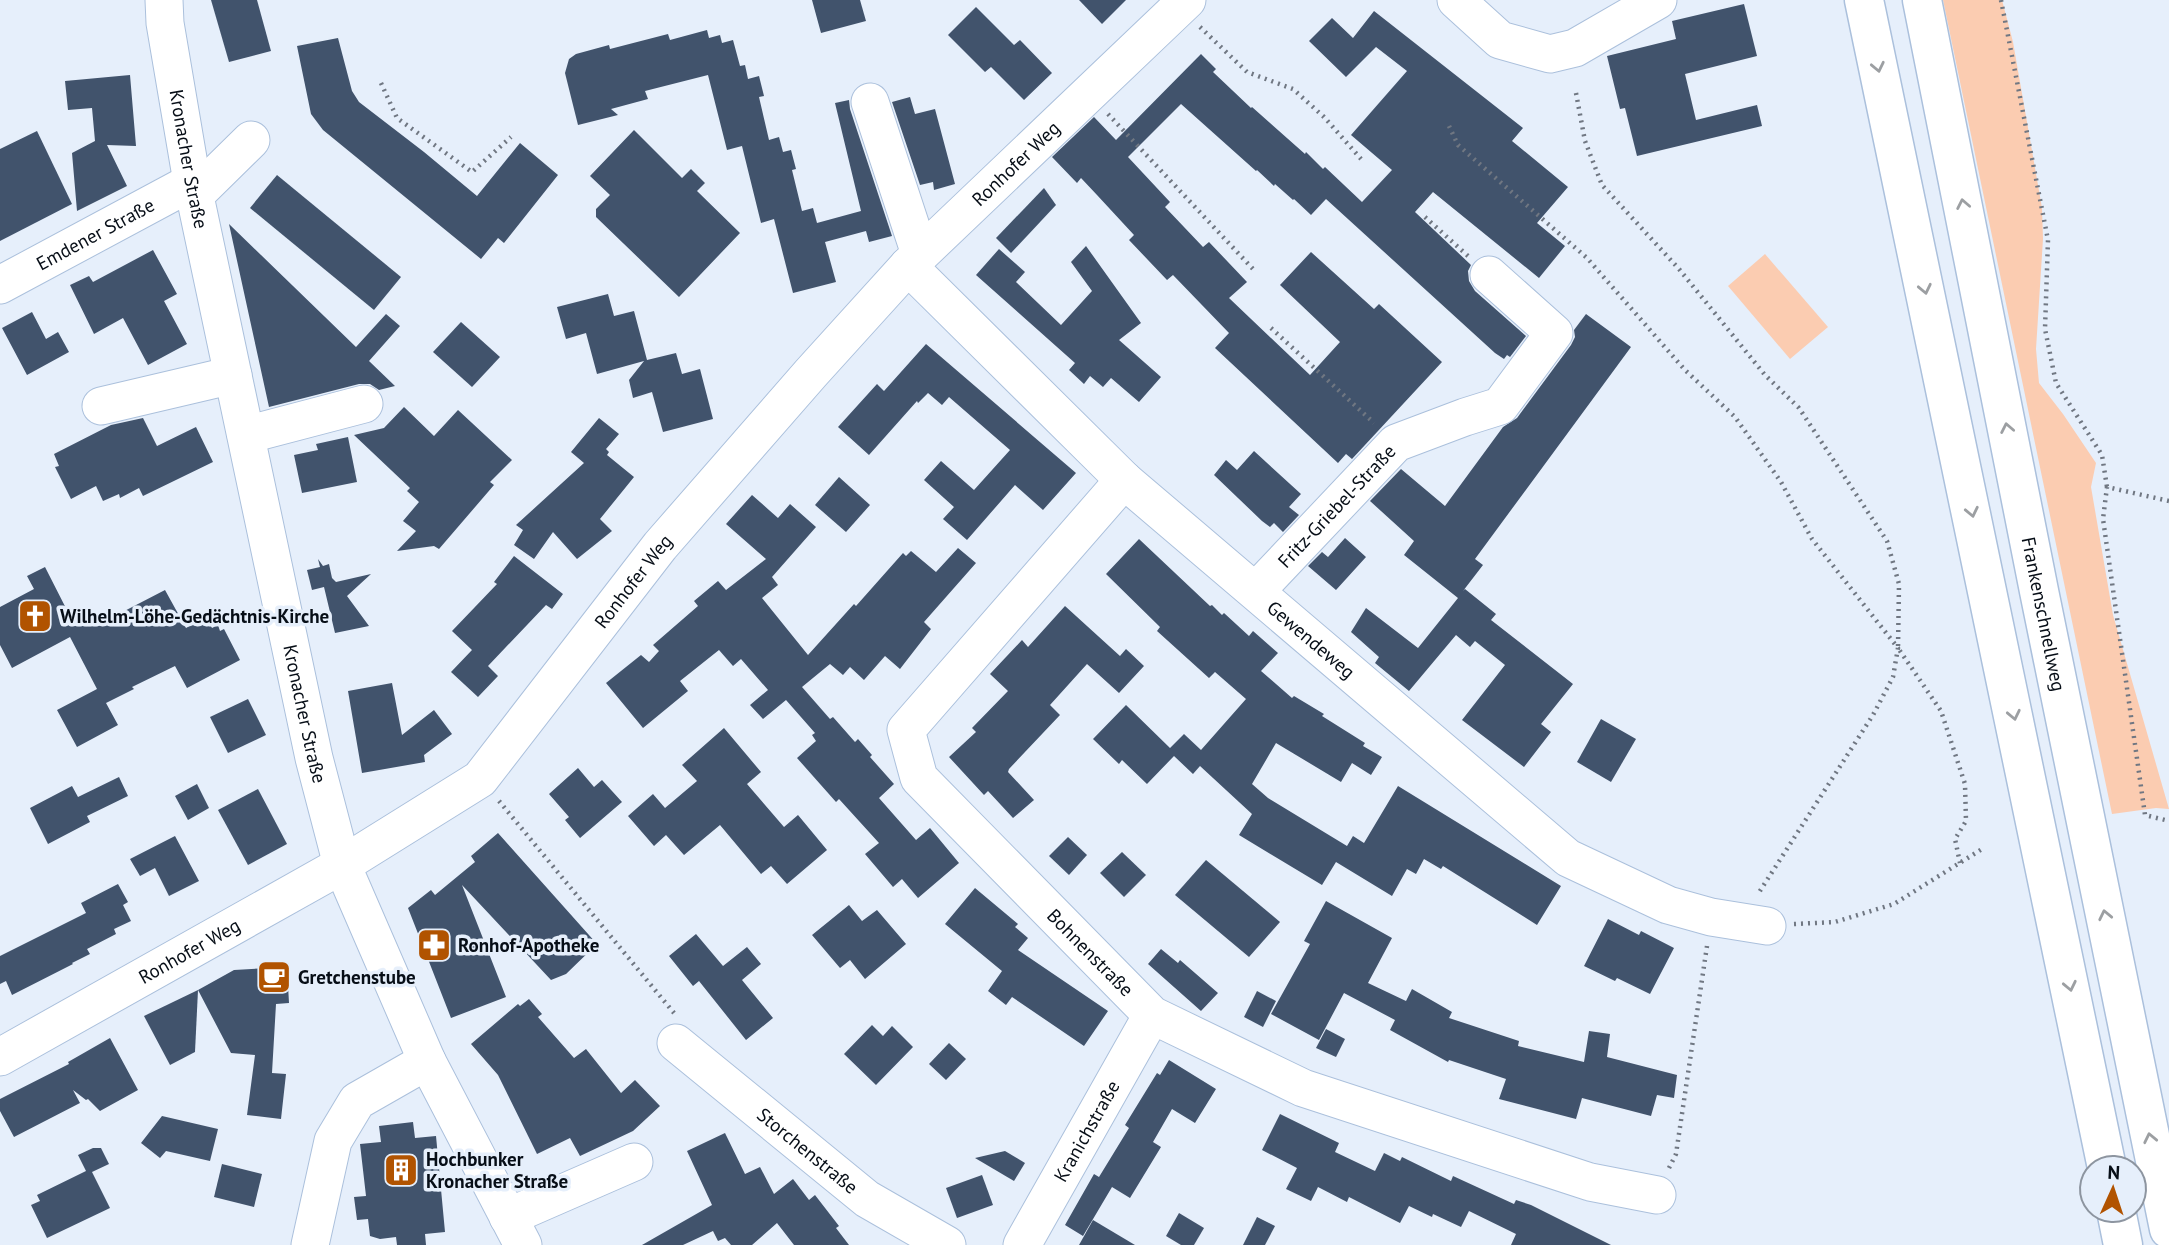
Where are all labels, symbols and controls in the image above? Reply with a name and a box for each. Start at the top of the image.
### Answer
one-way arrow [1869,61,1884,73]
street label: Kronacher Straße [164,87,214,231]
street label: Ronhofer Weg [967,116,1065,211]
street label: Emdener Straße [32,193,158,275]
one-way arrow [1956,198,1971,210]
one-way arrow [1916,283,1931,295]
one-way arrow [2000,422,2015,434]
street label: Fritz-Griebel-Straße [1272,439,1400,573]
one-way arrow [1963,506,1978,518]
street label: Ronhofer Weg [589,529,677,633]
street label: Frankenschnellweg [2017,535,2071,693]
street label: Gewendeweg [1262,595,1360,684]
church icon: Wilhelm-Löhe-Gedächtnis-Kirche [16,597,54,635]
place label: Wilhelm-Löhe-Gedächtnis-Kirche [60,604,329,628]
street label: Kronacher Straße [278,642,332,786]
one-way arrow [2006,709,2021,721]
street label: Bohnenstraße [1042,904,1139,1001]
one-way arrow [2098,909,2113,921]
street label: Ronhofer Weg [134,913,244,989]
pharmacy icon: Ronhof-Apotheke [415,926,453,964]
place label: Ronhof-Apotheke [458,933,599,957]
cafe icon: Gretchenstube [255,958,293,996]
place label: Gretchenstube [298,965,416,989]
one-way arrow [2061,980,2076,992]
street label: Kranichstraße [1048,1076,1125,1186]
street label: Storchenstraße [752,1102,863,1199]
one-way arrow [2144,1132,2159,1144]
place label: Hochbunker Kronacher Straße [426,1147,568,1193]
building icon: Hochbunker Kronacher Straße [382,1151,420,1189]
north arrow [2078,1154,2148,1224]
text: N [2107,1160,2121,1184]

